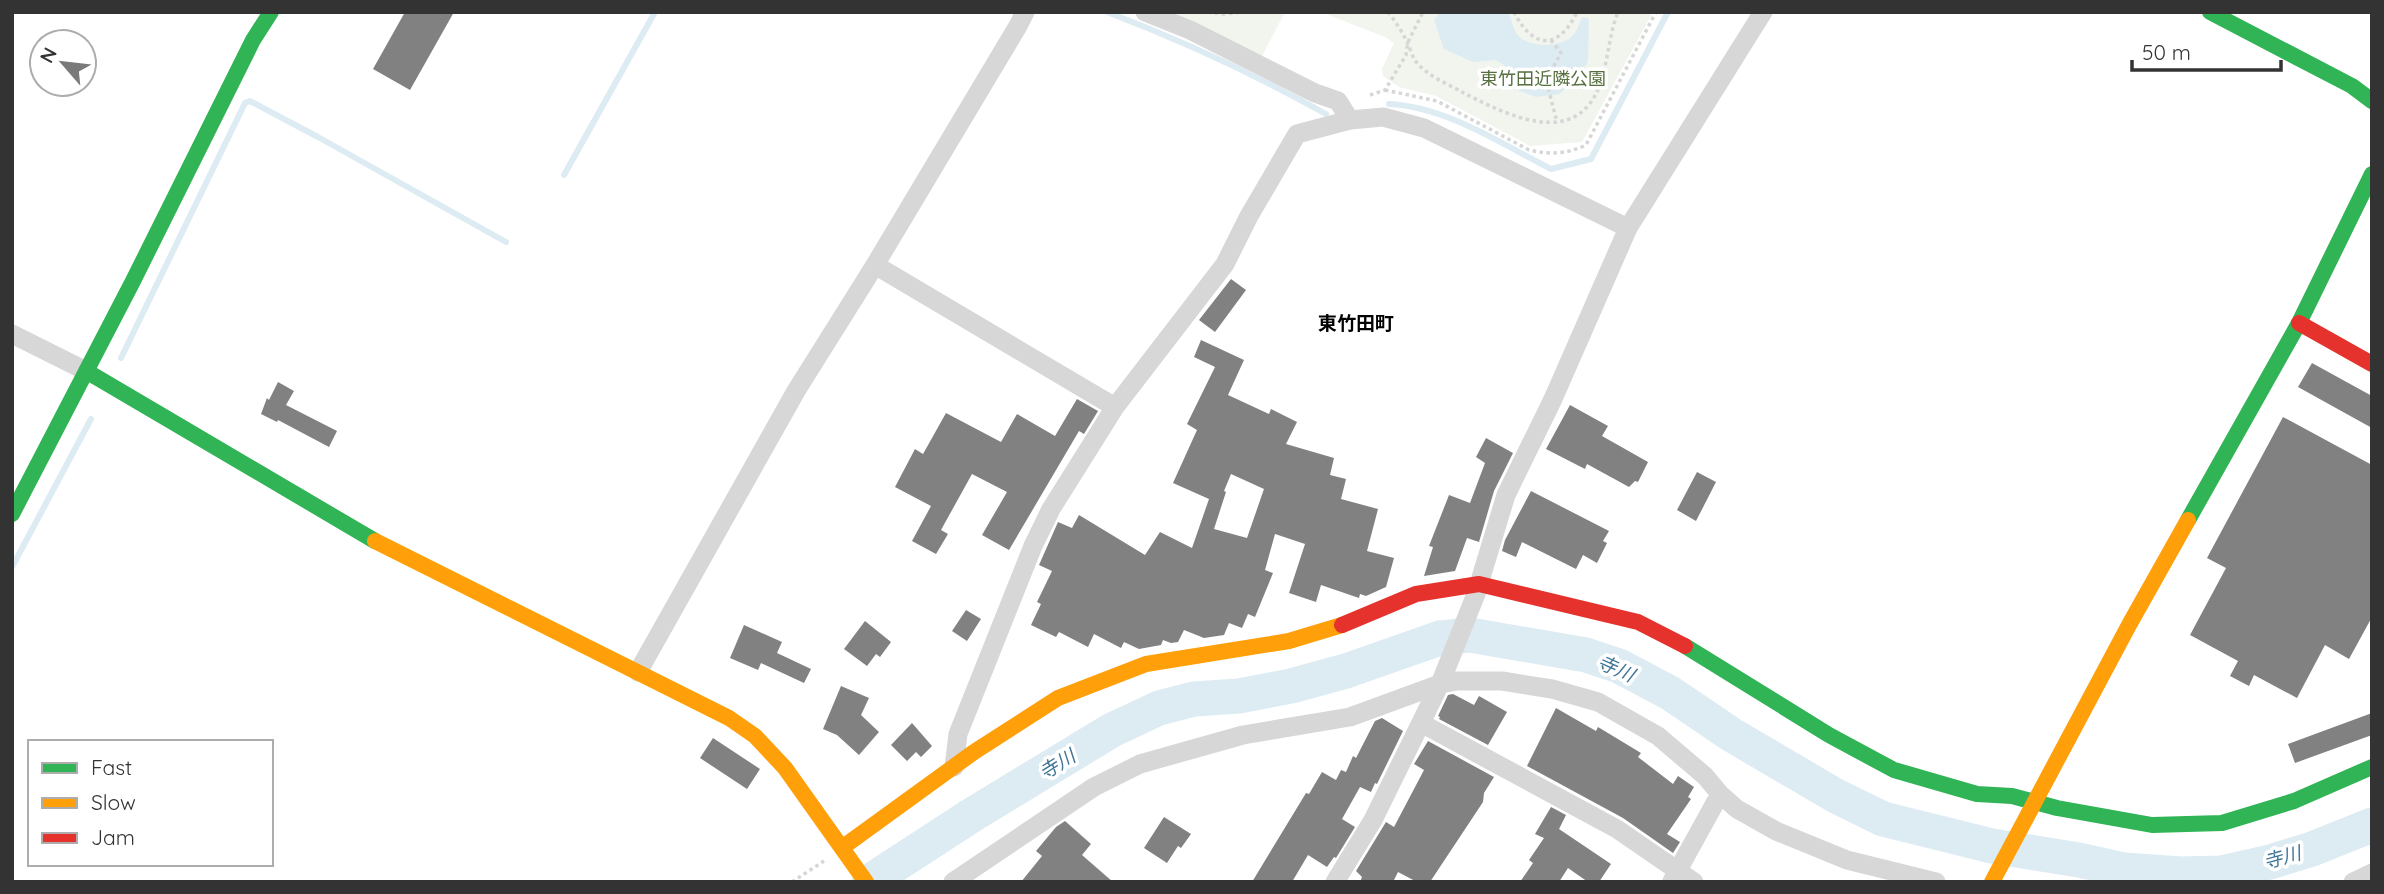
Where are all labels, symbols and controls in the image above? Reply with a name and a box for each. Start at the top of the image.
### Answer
north arrow [28,28,98,98]
scale bar [2132,28,2281,72]
text: 50 m [2142,39,2191,65]
text: N [34,43,62,67]
park label: 東竹田近隣公園 [1480,67,1606,90]
district label: 東竹田町 [1318,311,1394,335]
water label: 寺川 [1594,649,1640,688]
legend [28,740,273,866]
water label: 寺川 [1035,743,1081,784]
text: Fast [91,754,132,780]
text: Slow [91,789,136,815]
text: Jam [91,824,135,850]
water label: 寺川 [2261,840,2305,874]

